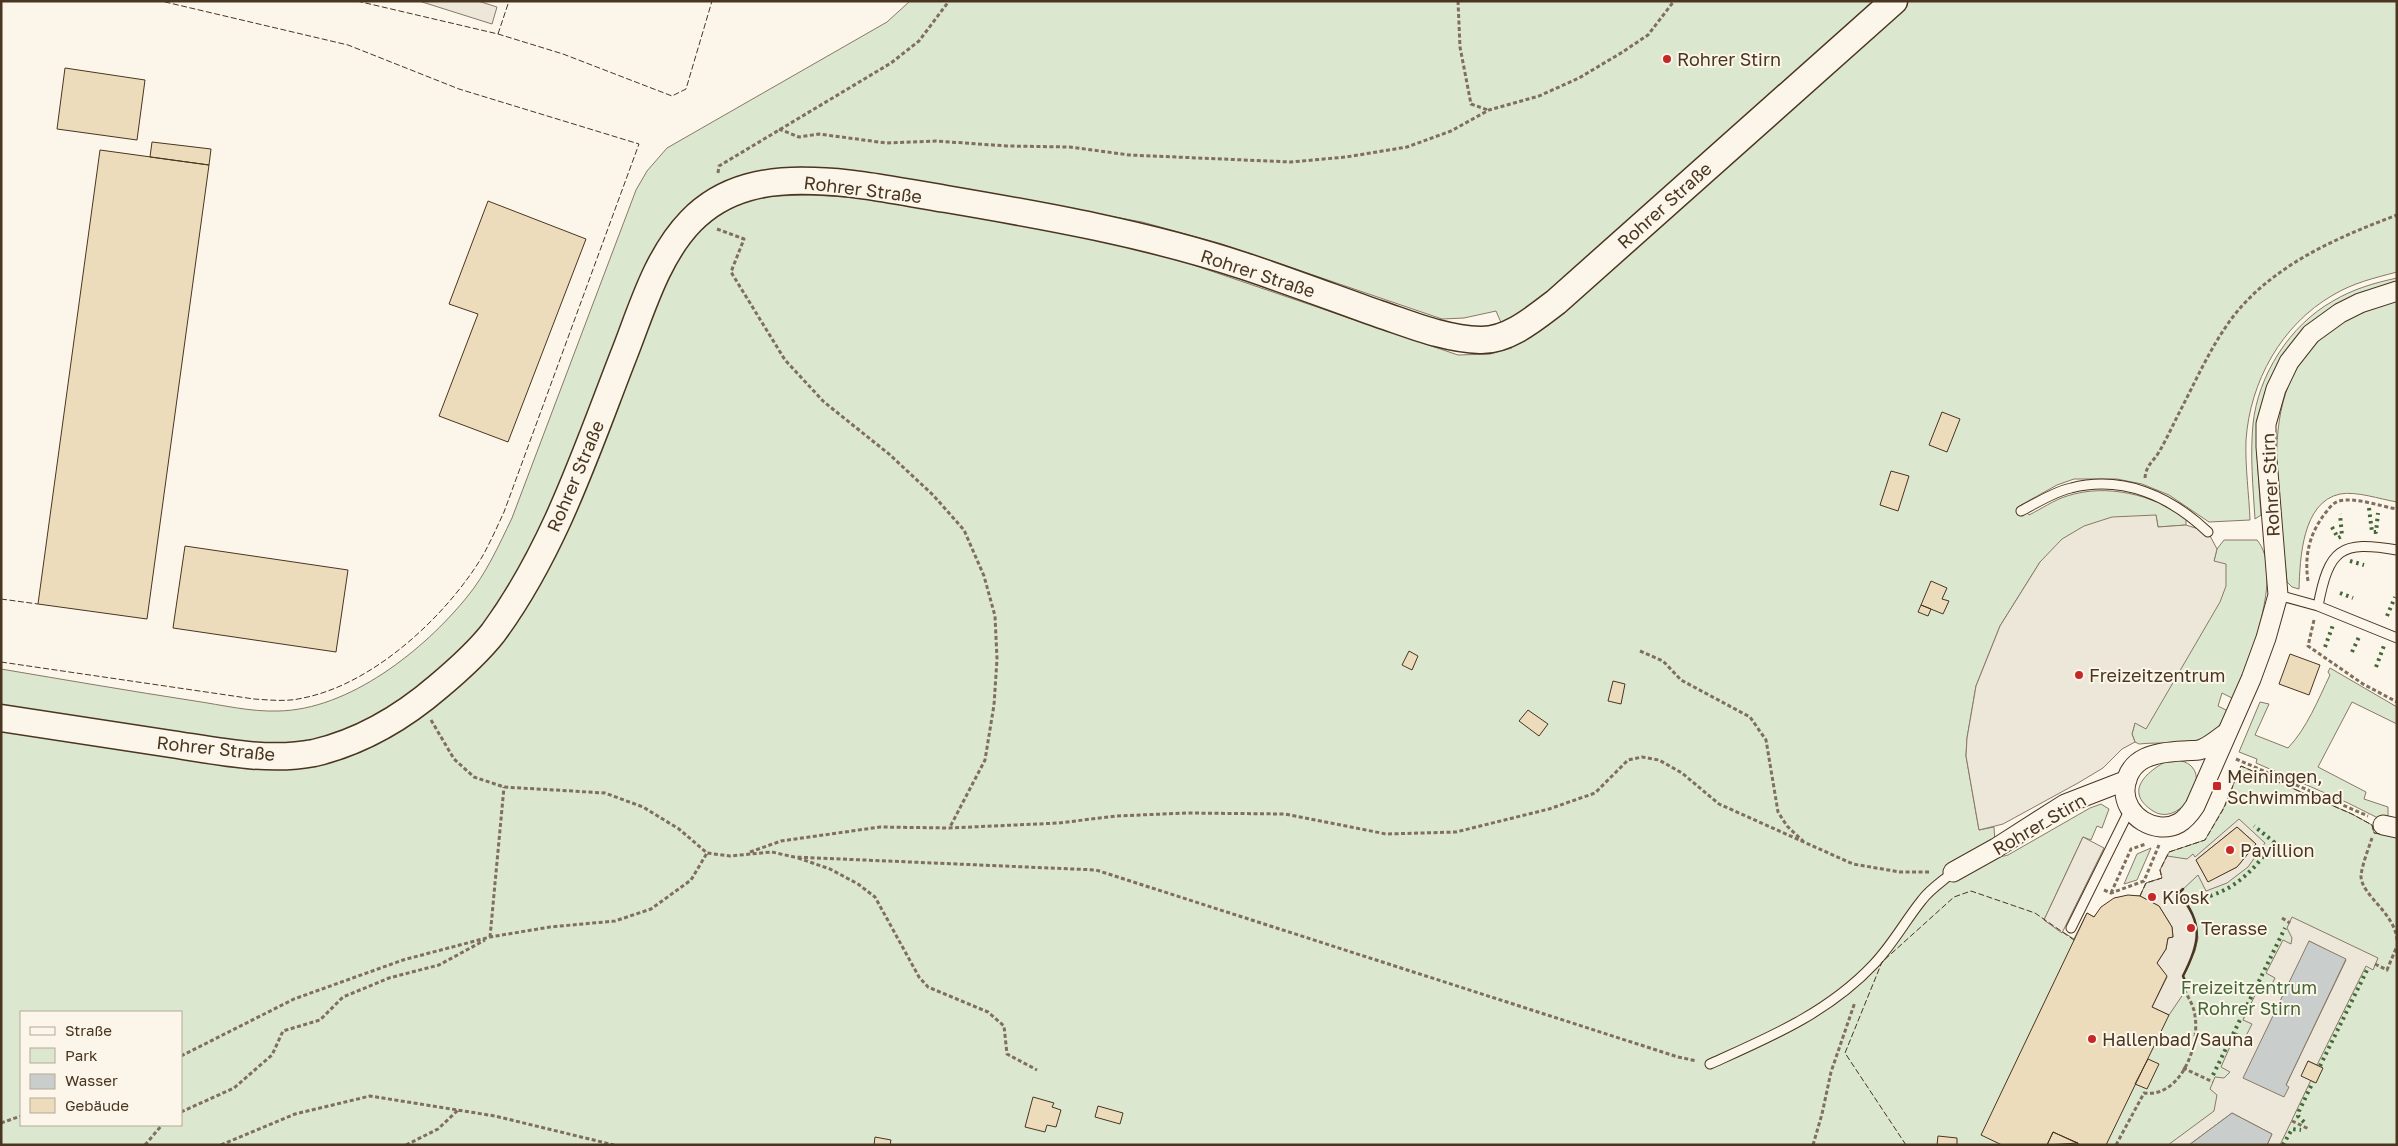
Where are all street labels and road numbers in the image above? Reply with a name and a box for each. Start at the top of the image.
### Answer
street label: Rohrer Straße [1612,157,1716,253]
street label: Rohrer Straße [803,171,923,207]
street label: Rohrer Straße [1198,244,1318,302]
street label: Rohrer Straße [542,417,608,535]
street label: Rohrer Stirn [2256,432,2284,538]
street label: Rohrer Straße [156,731,276,765]
street label: Rohrer Stirn [1988,788,2090,860]

